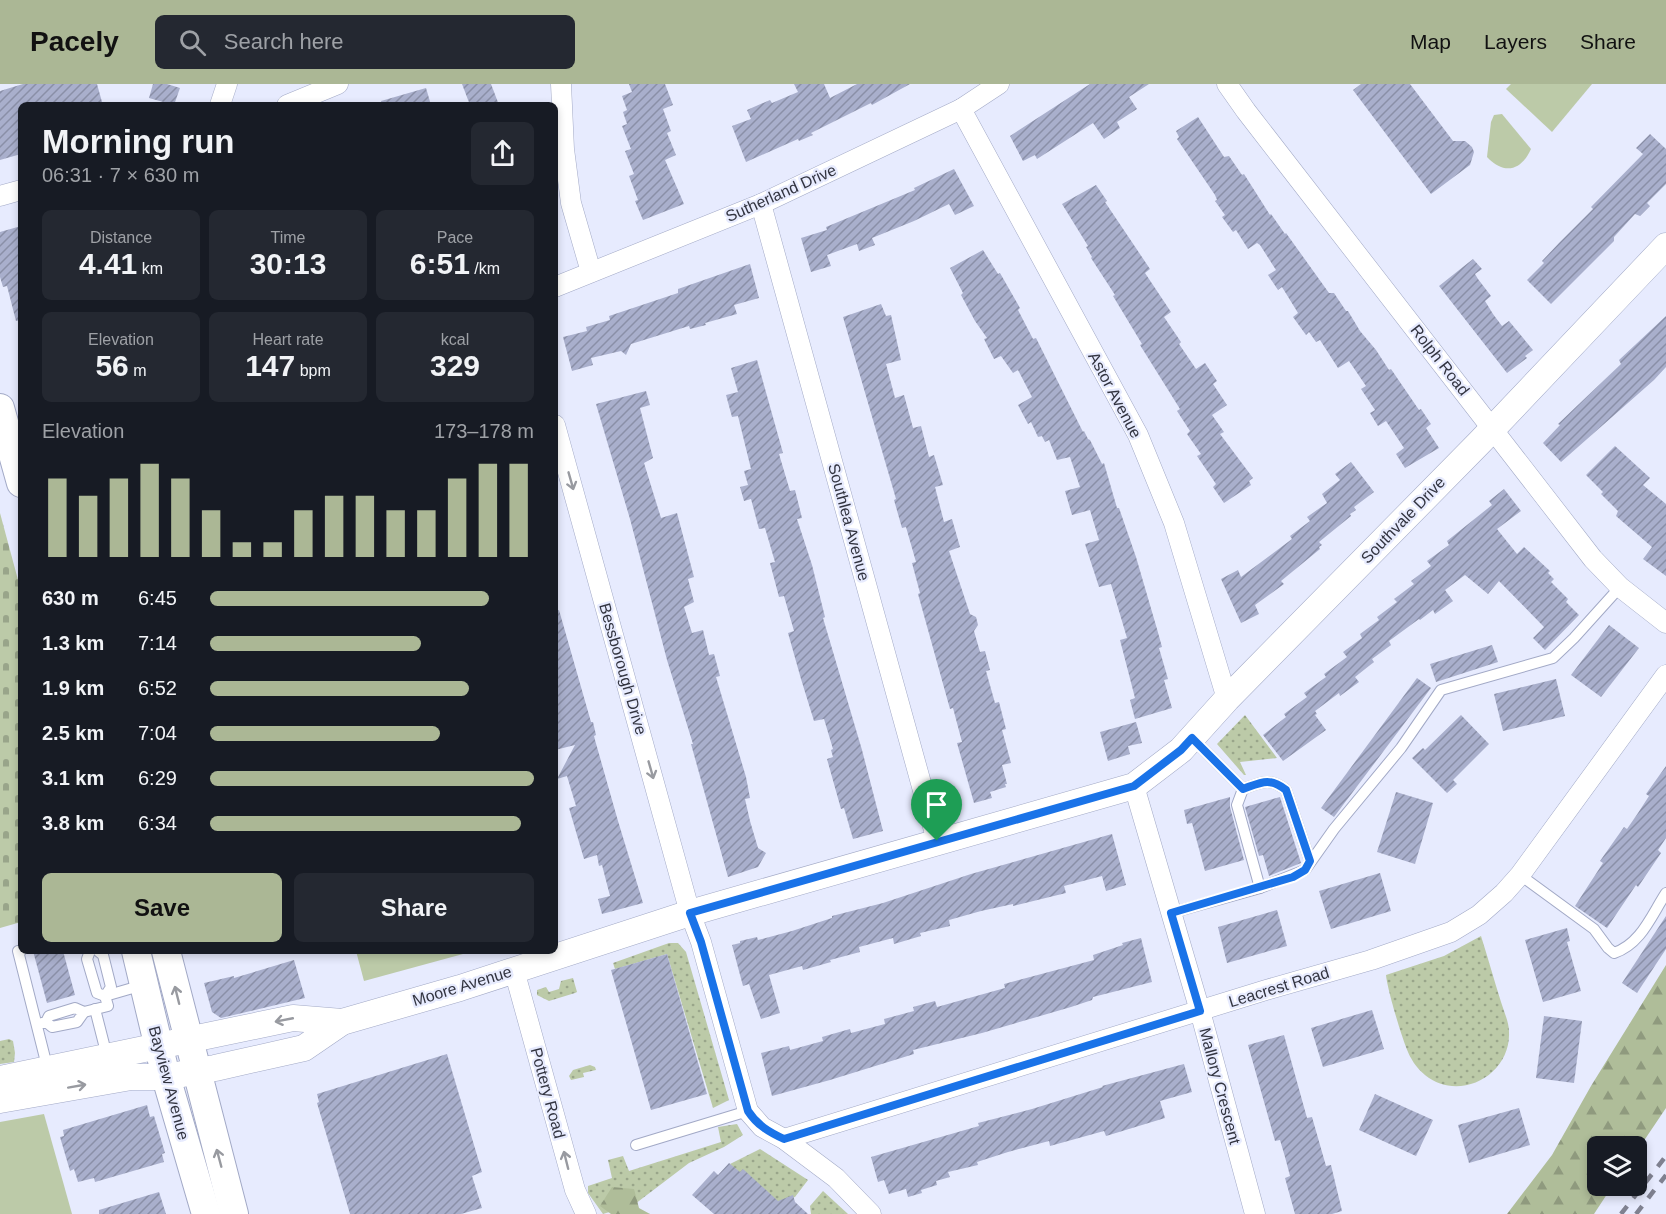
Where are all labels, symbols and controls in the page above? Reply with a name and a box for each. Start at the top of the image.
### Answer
search box [155,15,575,69]
text: Pacely [30,26,119,57]
icon: search [176,26,209,59]
text: Search here [224,29,344,54]
text: Map [1410,30,1451,53]
text: Layers [1484,30,1547,53]
text: Share [1580,30,1636,53]
button: share [471,122,534,185]
text: Morning run [42,123,234,160]
street label: Sutherland Drive [723,161,839,225]
text: 06:31 · 7 × 630 m [42,164,199,186]
text: Distance [90,229,152,246]
text: Time [271,229,305,246]
text: Pace [437,229,473,246]
text: 4.41 [79,247,137,280]
text: 30:13 [250,247,326,280]
text: 6:51 [410,247,470,280]
text: km [137,260,163,277]
text: /km [470,260,500,277]
street label: Rolph Road [1407,321,1473,399]
text: Elevation [88,331,154,348]
text: Heart rate [252,331,324,348]
text: kcal [441,331,469,348]
text: 56 [95,349,129,382]
text: 147 [245,349,295,382]
text: 329 [430,349,480,382]
street label: Astor Avenue [1085,349,1145,441]
text: m [129,362,147,379]
text: bpm [295,362,331,379]
text: Elevation [42,420,124,442]
text: 173–178 m [434,420,534,442]
street label: Southlea Avenue [825,462,873,583]
one-way arrow [565,471,577,490]
street label: Southvale Drive [1358,473,1448,567]
text: 630 m [42,587,99,609]
text: 6:45 [138,587,177,609]
street label: Bessborough Drive [596,601,650,737]
text: 1.3 km [42,632,104,654]
text: 7:14 [138,632,177,654]
text: 1.9 km [42,677,104,699]
text: 6:52 [138,677,177,699]
text: 2.5 km [42,722,104,744]
text: 7:04 [138,722,177,744]
one-way arrow [646,760,657,779]
text: 3.1 km [42,767,104,789]
text: 6:29 [138,767,177,789]
pin [911,779,962,841]
icon: arrive [920,788,953,821]
text: 3.8 km [42,812,104,834]
text: 6:34 [138,812,177,834]
button: Save [42,873,282,942]
button: Share [294,873,534,942]
street label: Moore Avenue [410,963,514,1009]
street label: Leacrest Road [1227,964,1331,1010]
one-way arrow [171,986,183,1005]
one-way arrow [275,1015,295,1026]
street label: Bayview Avenue [146,1024,192,1142]
street label: Mallory Crescent [1196,1026,1244,1147]
street label: Pottery Road [528,1046,568,1140]
one-way arrow [67,1080,86,1091]
map controls [1587,1136,1647,1196]
button: layers [1587,1136,1647,1196]
one-way arrow [213,1148,224,1167]
one-way arrow [560,1150,572,1169]

